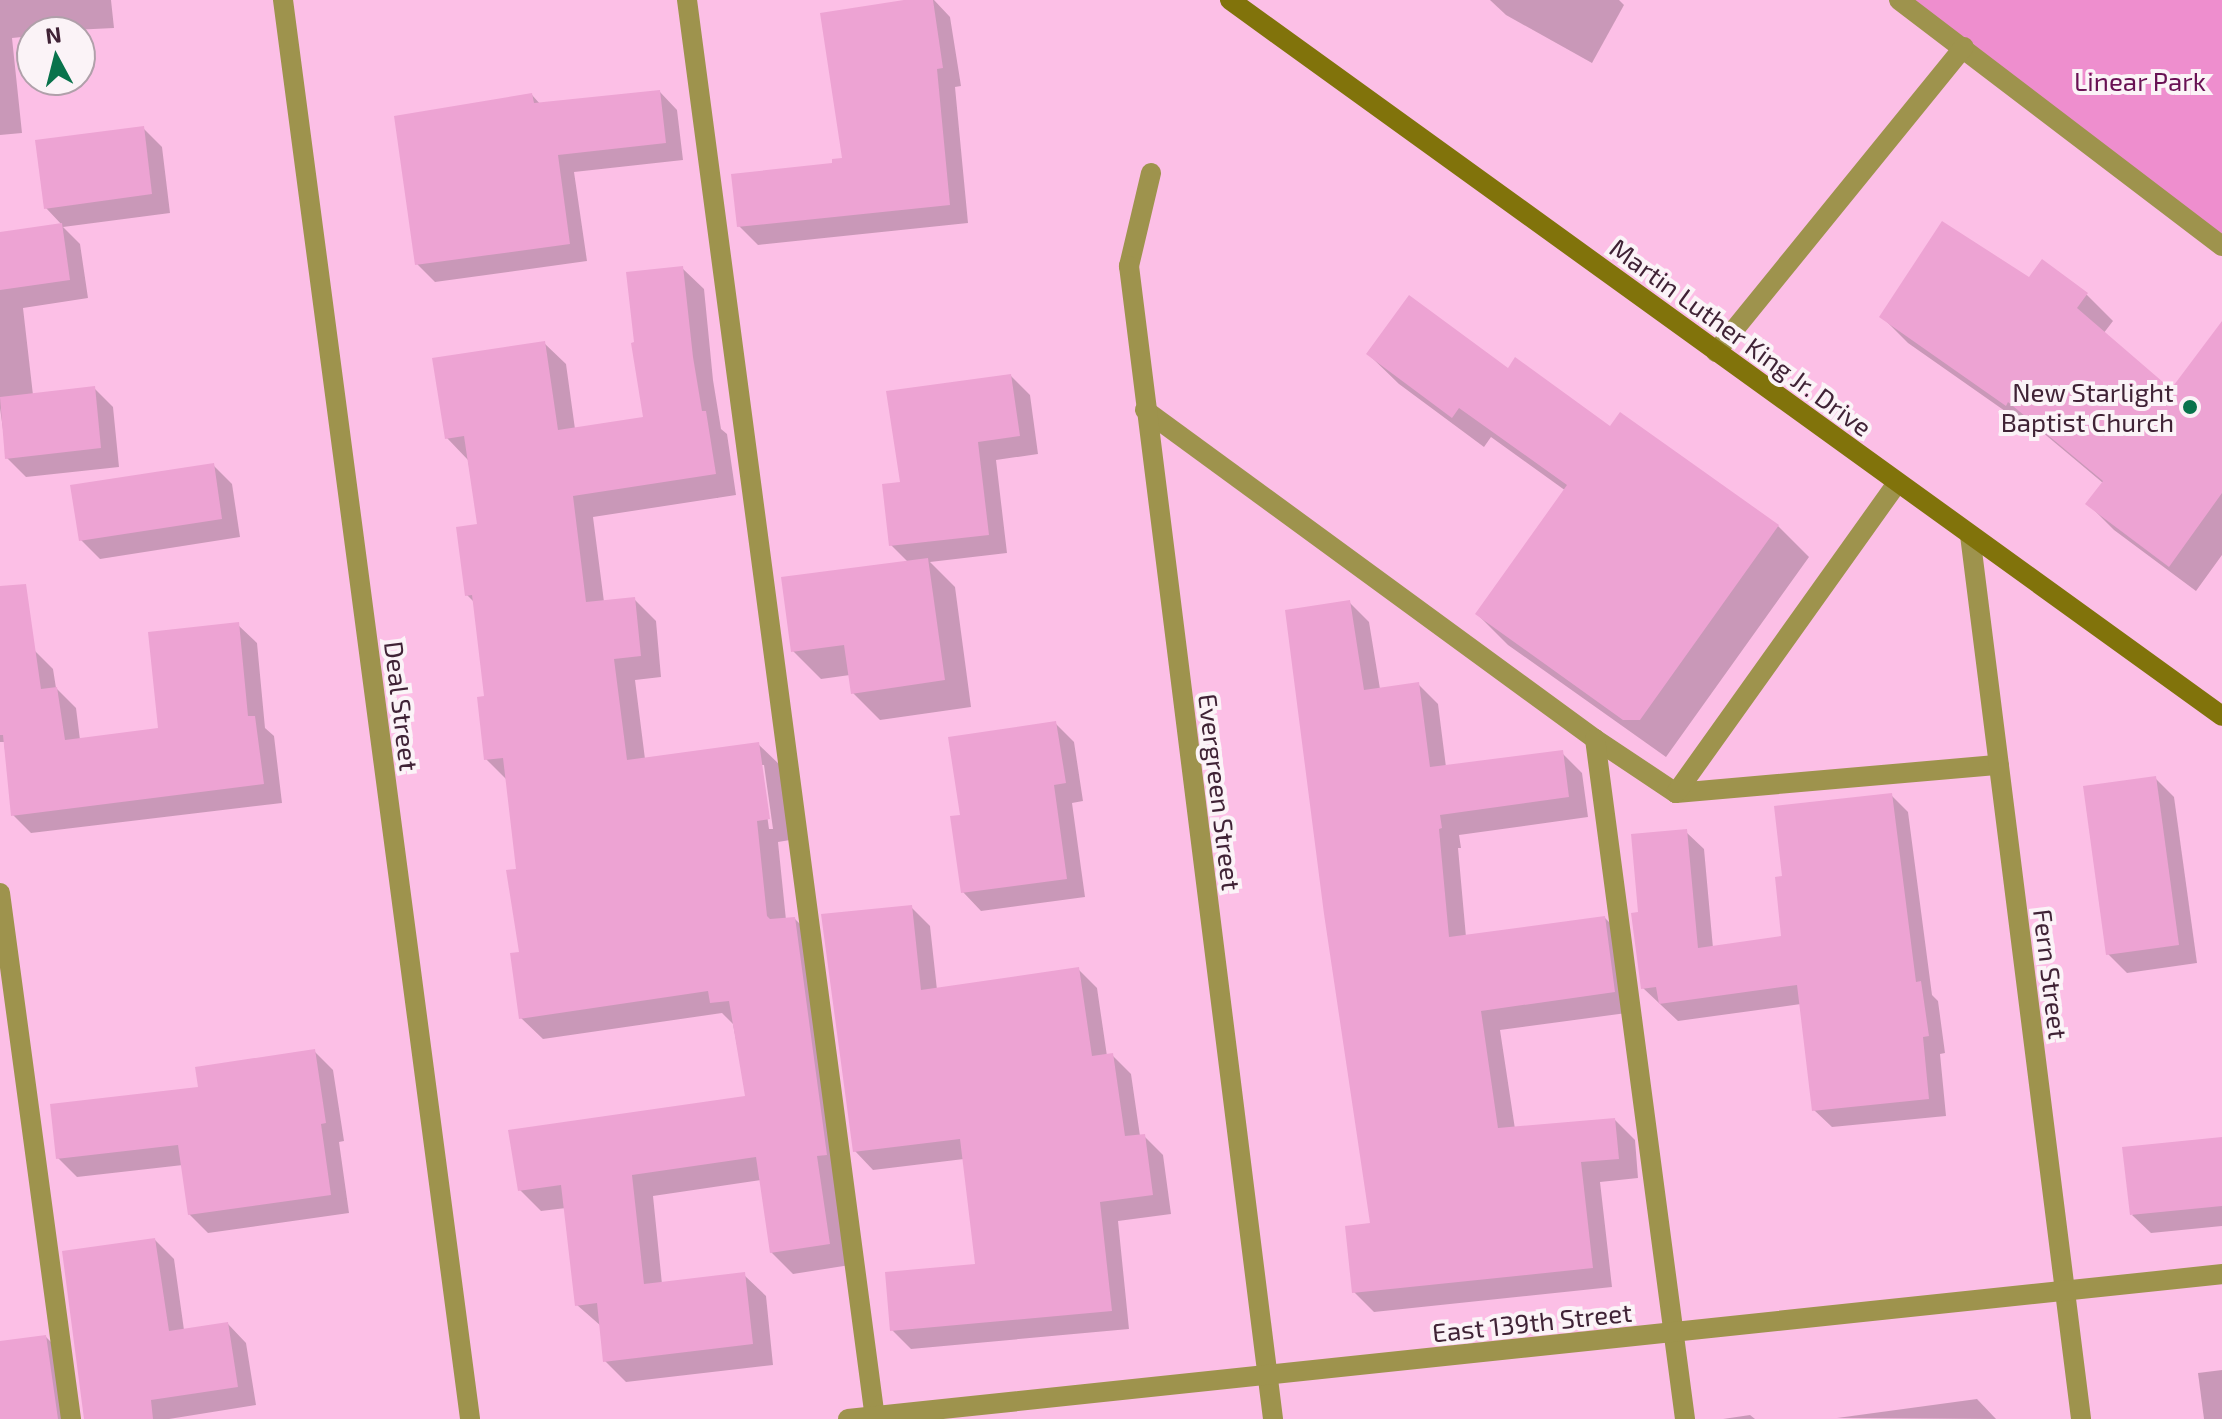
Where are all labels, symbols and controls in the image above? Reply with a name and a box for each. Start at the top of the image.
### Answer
north arrow [16,16,96,96]
text: N [44,20,63,48]
park label: Linear Park [2074,65,2206,97]
street label: Martin Luther King Jr. Drive [1604,231,1878,443]
place label: New Starlight Baptist Church [2001,376,2174,438]
marker: New Starlight Baptist Church [2181,398,2199,416]
street label: Deal Street [379,639,425,773]
street label: Evergreen Street [1192,692,1248,892]
street label: Fern Street [2028,907,2074,1041]
street label: East 139th Street [1431,1296,1633,1348]

